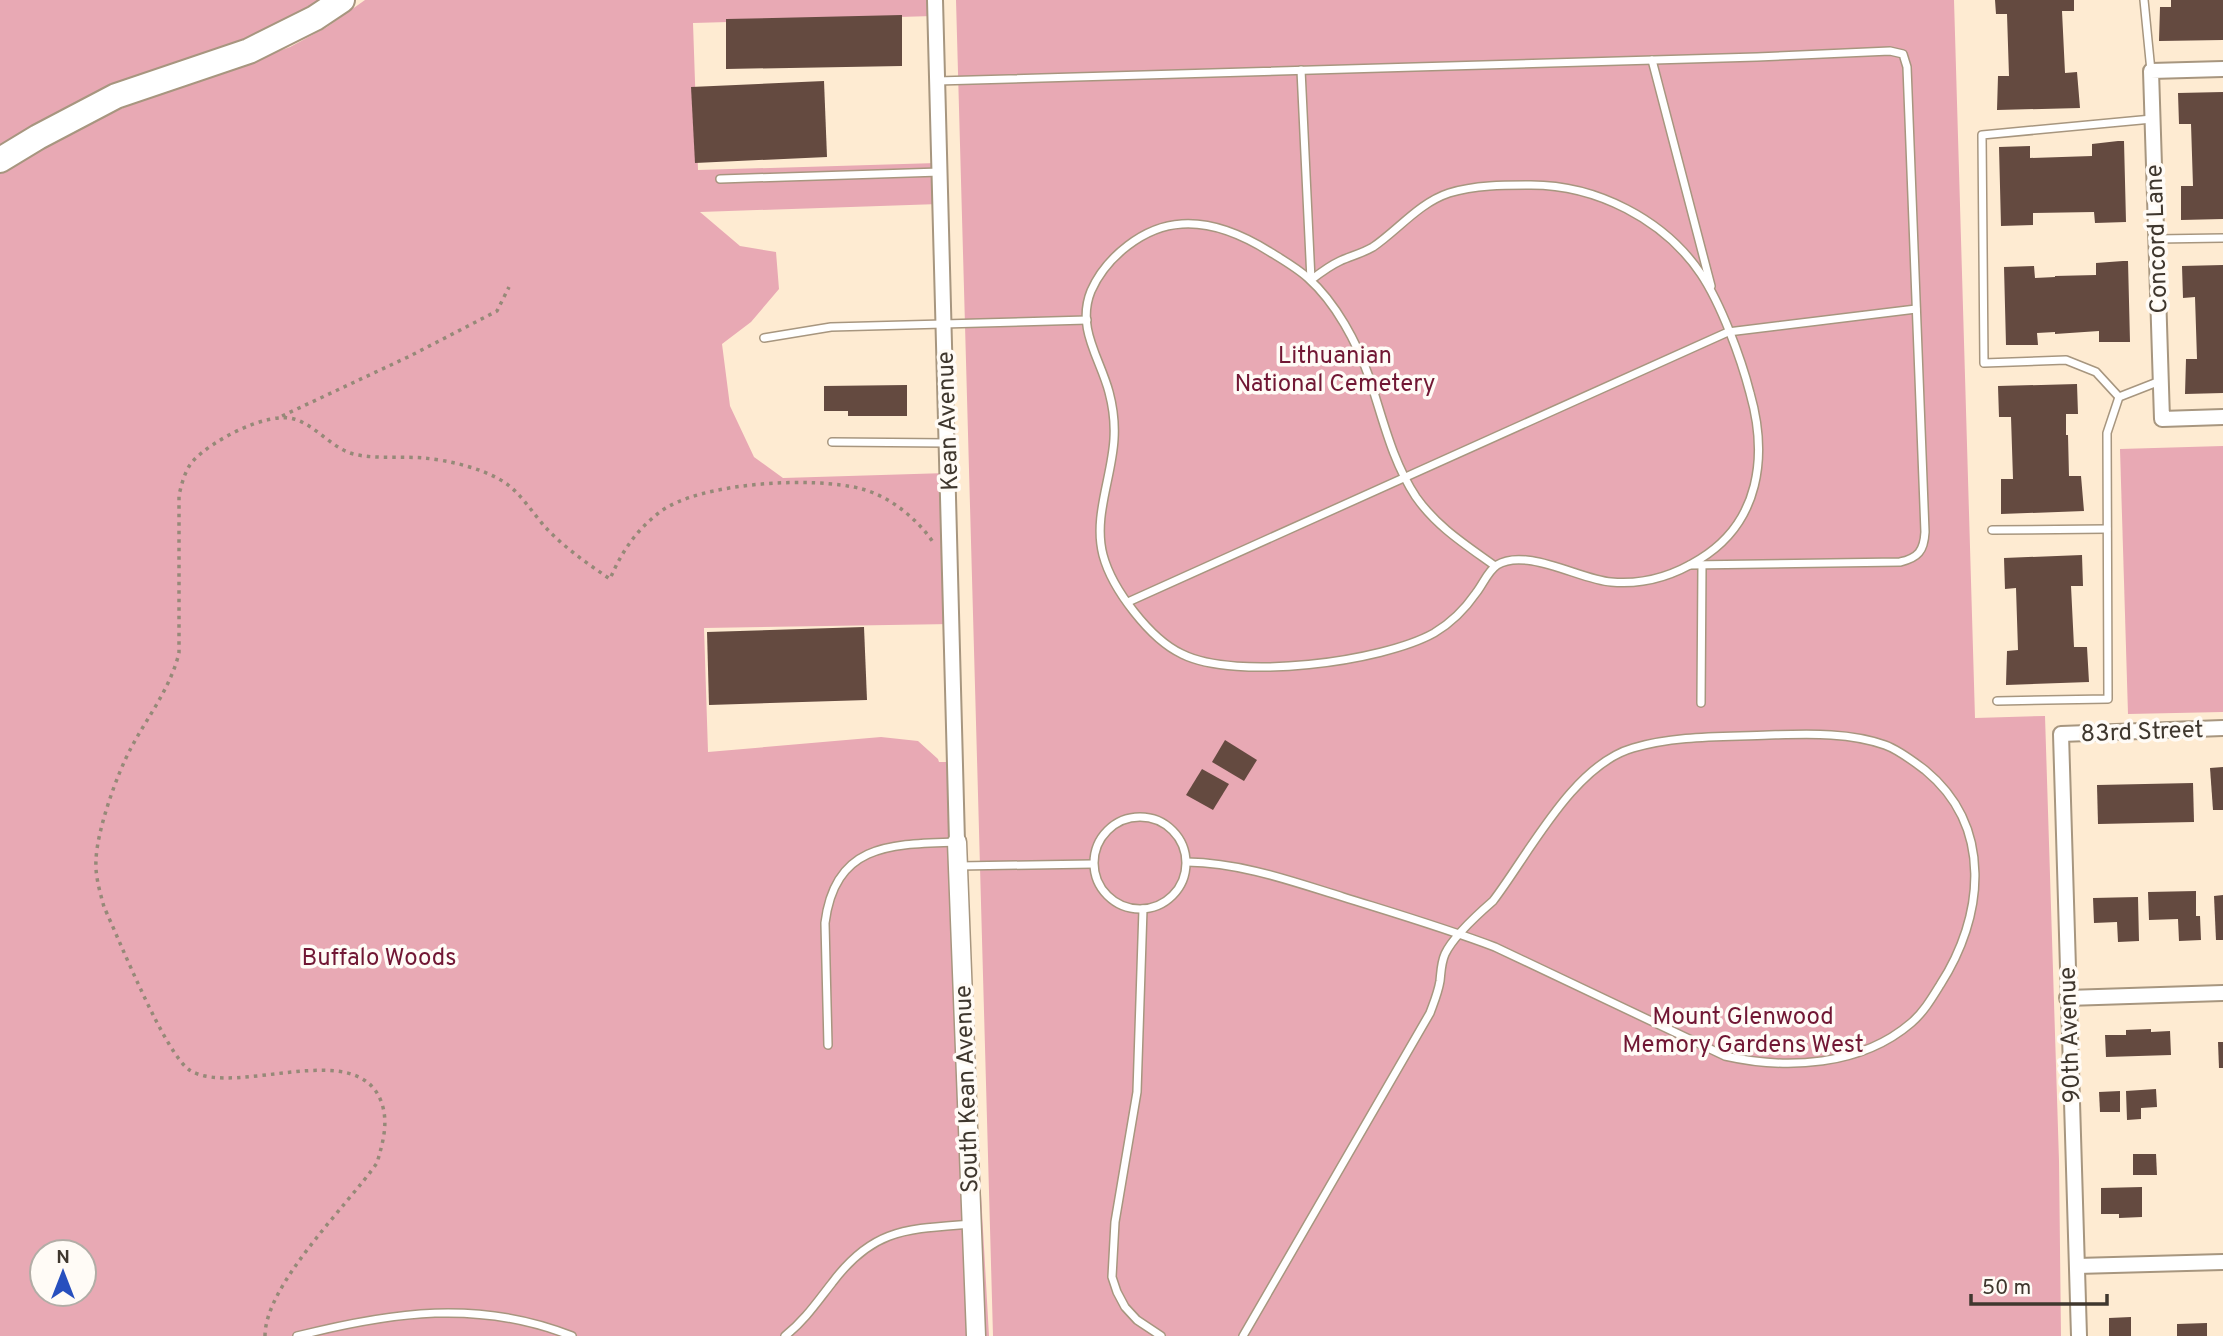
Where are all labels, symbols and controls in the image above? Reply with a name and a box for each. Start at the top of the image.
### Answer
street label: Concord Lane [2140,164,2176,314]
park label: Lithuanian National Cemetery [1234,342,1436,400]
street label: Kean Avenue [932,351,966,491]
street label: 83rd Street [2080,716,2204,750]
park label: Buffalo Woods [302,944,456,974]
street label: 90th Avenue [2054,966,2088,1104]
street label: South Kean Avenue [949,984,987,1193]
park label: Mount Glenwood Memory Gardens West [1622,1003,1864,1061]
north arrow [28,1238,98,1308]
text: N [56,1246,70,1270]
scale bar [1971,1262,2108,1306]
text: 50 m [1982,1275,2031,1302]

